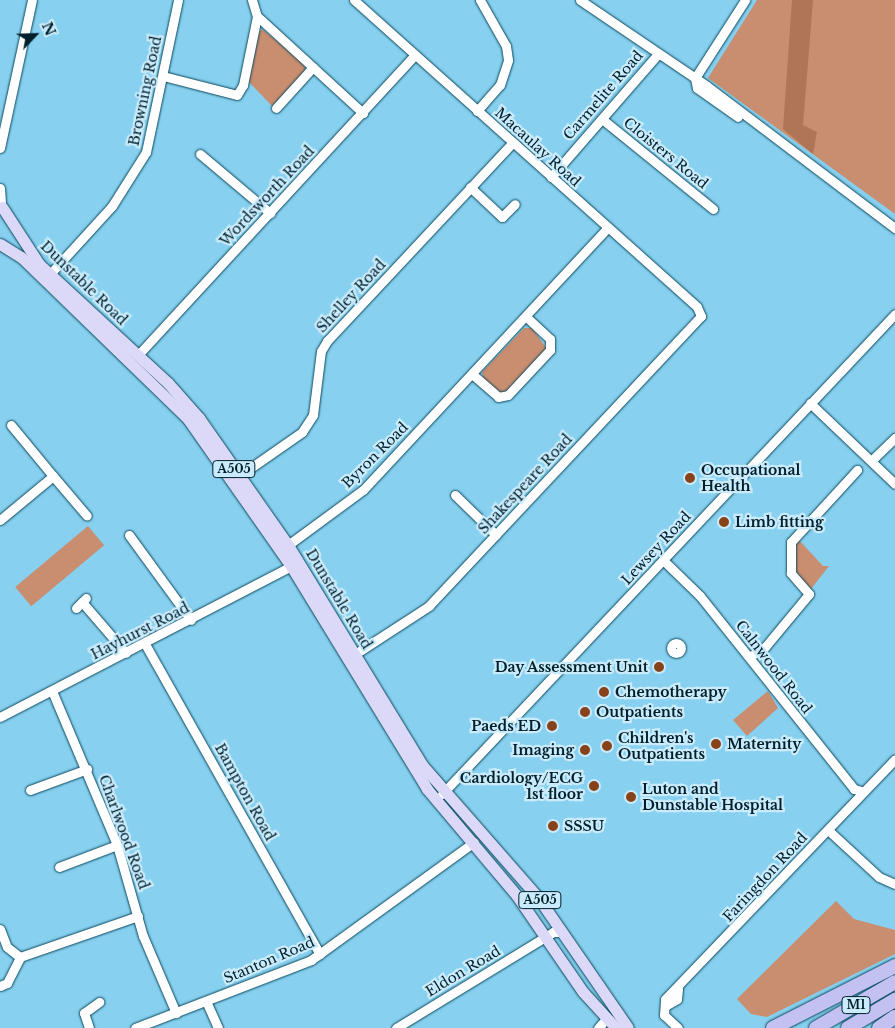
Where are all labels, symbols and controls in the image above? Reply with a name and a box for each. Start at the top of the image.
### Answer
north arrow [10,10,60,60]
text: N [38,19,60,39]
street label: Browning Road [125,35,165,147]
street label: Carmelite Road [560,47,646,143]
street label: Macaulay Road [492,104,584,190]
street label: Cloisters Road [620,114,712,192]
street label: Wordsworth Road [216,143,318,249]
street label: Dunstable Road [37,237,131,329]
street label: Shelley Road [313,256,389,336]
street label: Byron Road [339,419,411,491]
street label: Shakespeare Road [475,431,575,537]
road number: A505 [212,459,256,478]
place label: Occupational Health [701,462,801,494]
marker: Occupational Health [683,471,697,485]
street label: Lewsey Road [618,508,694,588]
place label: Limb fitting [735,514,823,530]
marker: Limb fitting [717,515,731,529]
street label: Dunstable Road [302,546,376,652]
street label: Hayhurst Road [88,599,192,663]
street label: Calnwood Road [732,617,816,717]
place label: Day Assessment Unit [494,659,648,675]
marker: Day Assessment Unit [652,660,666,674]
place label: Chemotherapy [615,684,726,700]
marker: Chemotherapy [597,685,611,699]
place label: Outpatients [596,704,683,720]
marker: Outpatients [578,705,592,719]
place label: Paeds ED [471,718,541,734]
marker: Paeds ED [545,719,559,733]
place label: Children's Outpatients [618,730,705,762]
place label: Maternity [727,736,801,752]
marker: Maternity [709,737,723,751]
marker: Children's Outpatients [600,739,614,753]
street label: Bampton Road [211,741,279,843]
place label: Imaging [512,742,574,758]
marker: Imaging [578,743,592,757]
place label: Cardiology/ECG 1st floor [460,770,583,802]
street label: Charlwood Road [96,773,152,891]
marker: Cardiology/ECG 1st floor [587,779,601,793]
place label: Luton and Dunstable Hospital [642,781,783,814]
marker: Luton and Dunstable Hospital [624,790,638,804]
place label: SSSU [564,818,604,834]
marker: SSSU [546,819,560,833]
street label: Faringdon Road [719,829,811,925]
road number: A505 [518,890,562,910]
street label: Stanton Road [221,933,317,987]
street label: Eldon Road [423,942,503,1000]
road number: M1 [841,996,871,1014]

